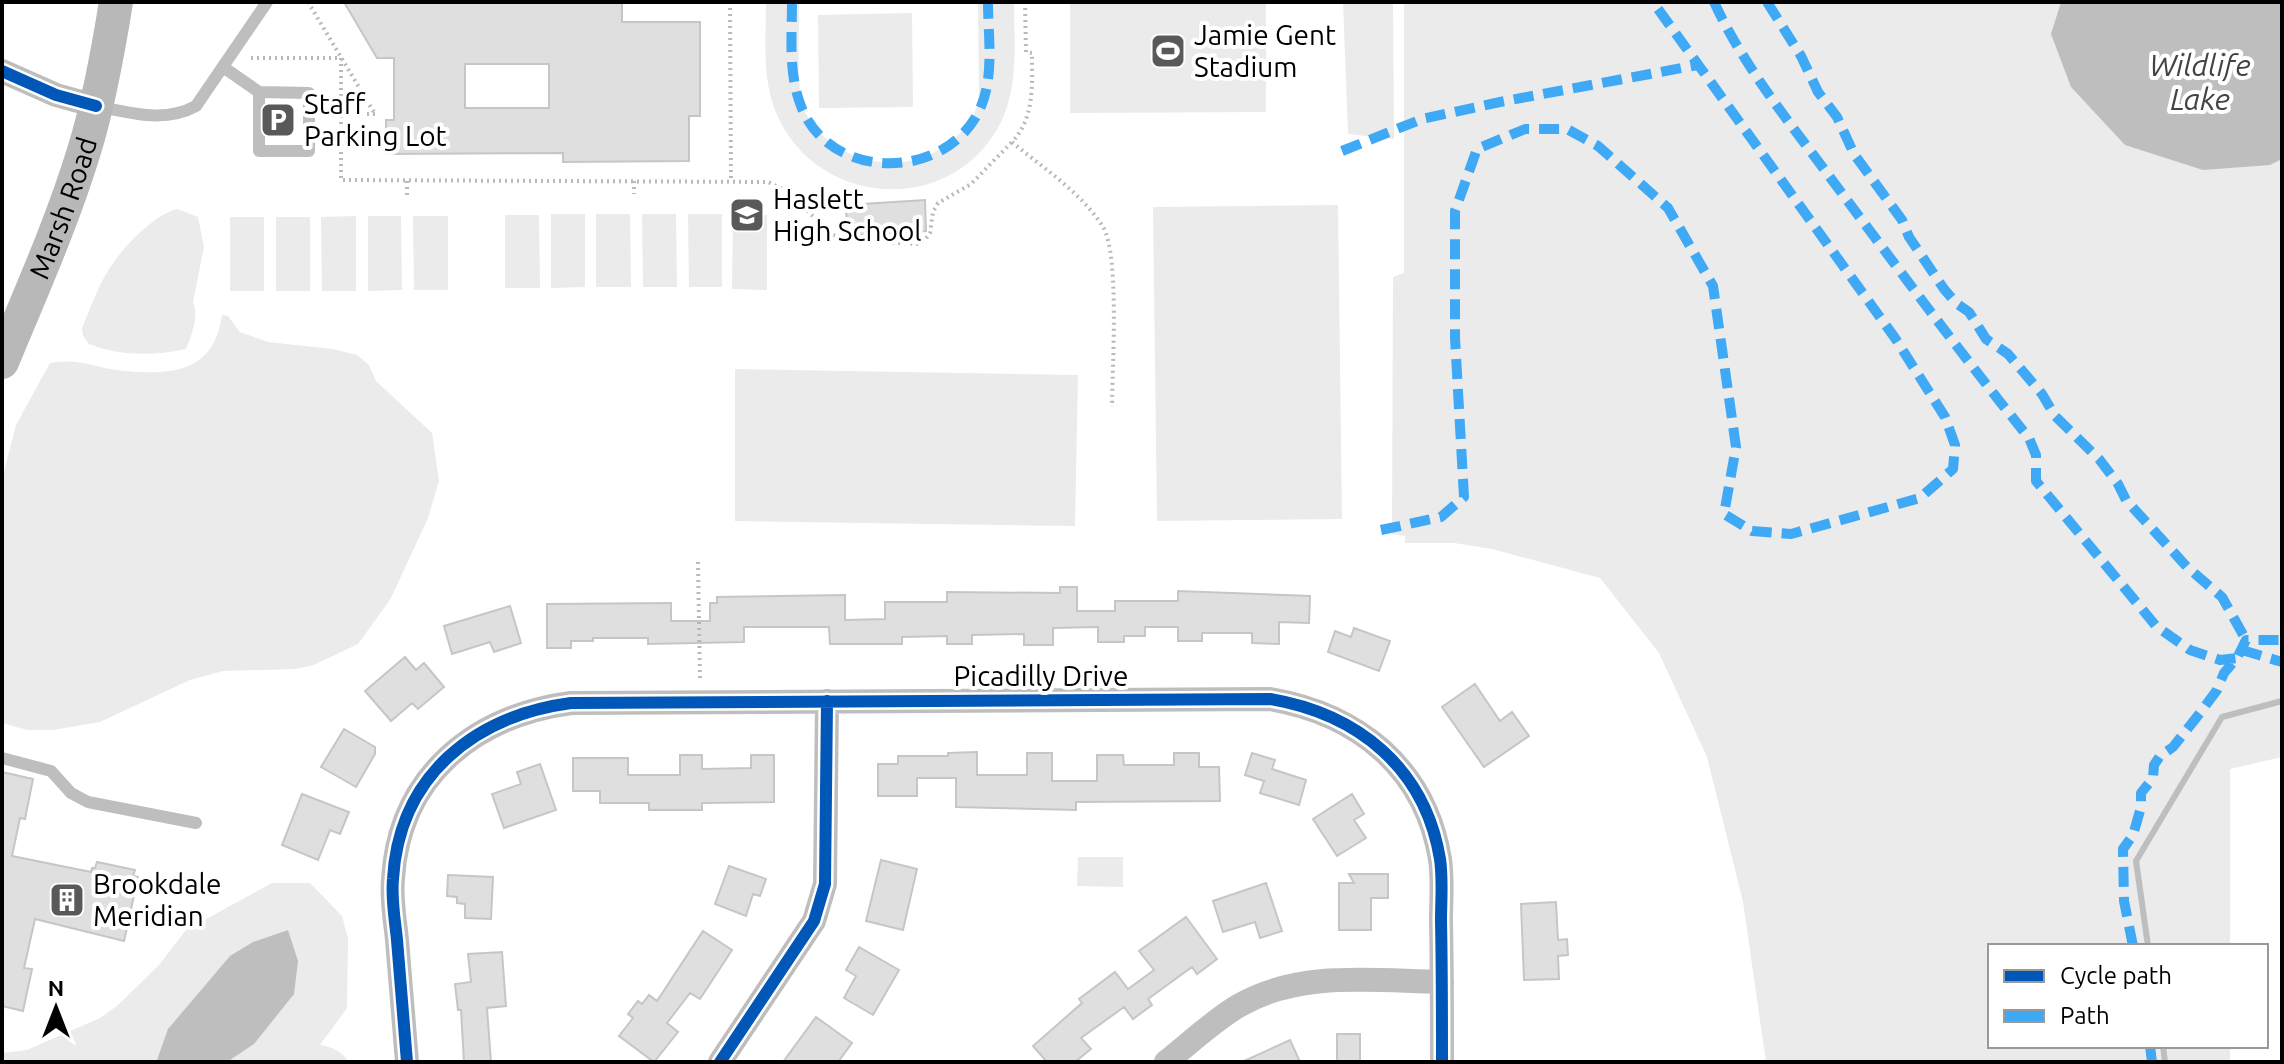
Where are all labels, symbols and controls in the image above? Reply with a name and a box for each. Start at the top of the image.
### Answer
place label: Jamie Gent Stadium [1194,19,1336,82]
sports icon: Jamie Gent Stadium [1149,32,1187,70]
water label: Wildlife Lake [2149,48,2251,116]
place label: Staff Parking Lot [304,88,447,151]
parking icon: Staff Parking Lot [259,101,297,139]
street label: Marsh Road [23,133,102,283]
place label: Haslett High School [773,183,922,246]
school or university icon: Haslett High School [728,196,766,234]
street label: Picadilly Drive [954,660,1128,691]
place label: Brookdale Meridian [93,868,221,931]
building icon: Brookdale Meridian [48,881,86,919]
legend [1988,944,2268,1048]
text: Cycle path [2060,962,2172,989]
north arrow [16,968,96,1048]
text: N [48,975,64,1000]
text: Path [2060,1002,2110,1029]

